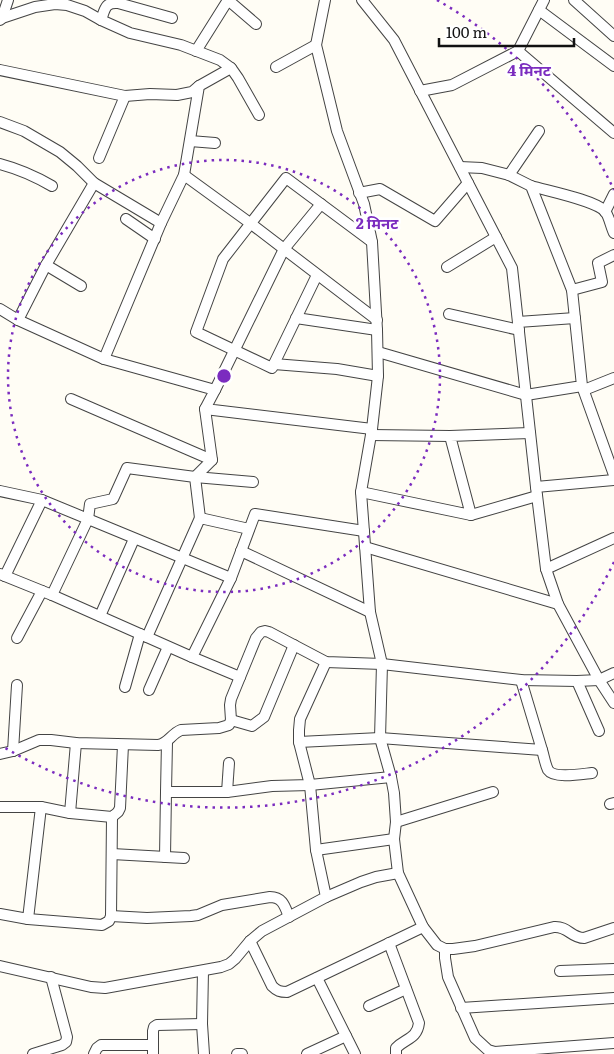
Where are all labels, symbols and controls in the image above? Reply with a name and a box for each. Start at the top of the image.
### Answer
scale bar [439,15,574,47]
text: 100 m [446,20,487,43]
text: 4 मिनट [507,58,552,81]
text: 2 मिनट [356,211,399,234]
centre of rings [215,367,233,385]

